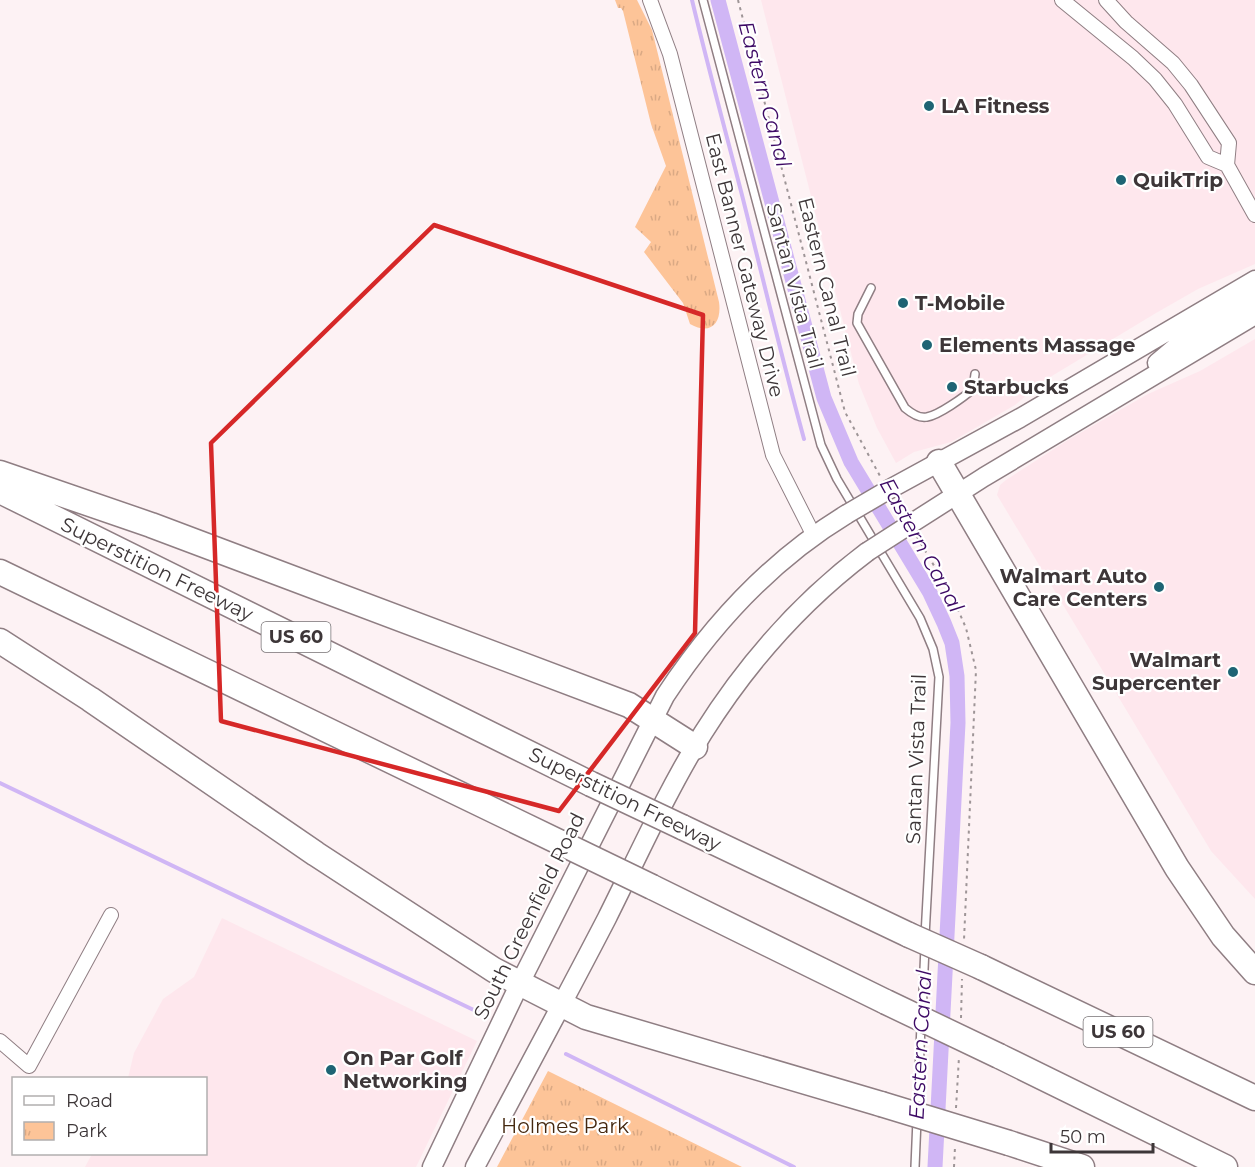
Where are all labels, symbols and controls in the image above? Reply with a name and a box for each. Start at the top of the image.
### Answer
water label: Eastern Canal [734,18,797,170]
place label: LA Fitness [941,94,1050,118]
marker: LA Fitness [922,99,936,113]
street label: East Banner Gateway Drive [701,130,789,400]
place label: QuikTrip [1133,168,1223,192]
marker: QuikTrip [1114,173,1128,187]
street label: Eastern Canal Trail [793,195,861,379]
street label: Santan Vista Trail [761,201,829,371]
place label: T-Mobile [915,291,1005,315]
marker: T-Mobile [896,296,910,310]
place label: Elements Massage [939,333,1135,357]
marker: Elements Massage [920,338,934,352]
place label: Starbucks [964,375,1069,399]
marker: Starbucks [945,380,959,394]
water label: Eastern Canal [875,473,969,617]
street label: Superstition Freeway [57,512,257,626]
place label: Walmart Auto Care Centers [1000,564,1147,611]
marker: Walmart Auto Care Centers [1152,580,1166,594]
road number: US 60 [262,622,330,652]
place label: Walmart Supercenter [1092,648,1221,695]
marker: Walmart Supercenter [1226,665,1240,679]
street label: Santan Vista Trail [901,673,931,845]
street label: Superstition Freeway [525,742,725,856]
street label: South Greenfield Road [469,809,589,1023]
water label: Eastern Canal [904,969,936,1121]
road number: US 60 [1084,1017,1152,1047]
place label: On Par Golf Networking [343,1046,467,1093]
marker: On Par Golf Networking [324,1063,338,1077]
legend [12,1077,207,1155]
text: Road [66,1090,113,1112]
park label: Holmes Park [501,1114,629,1138]
scale bar [1051,1116,1153,1154]
text: Park [66,1120,107,1142]
text: 50 m [1060,1126,1106,1148]

